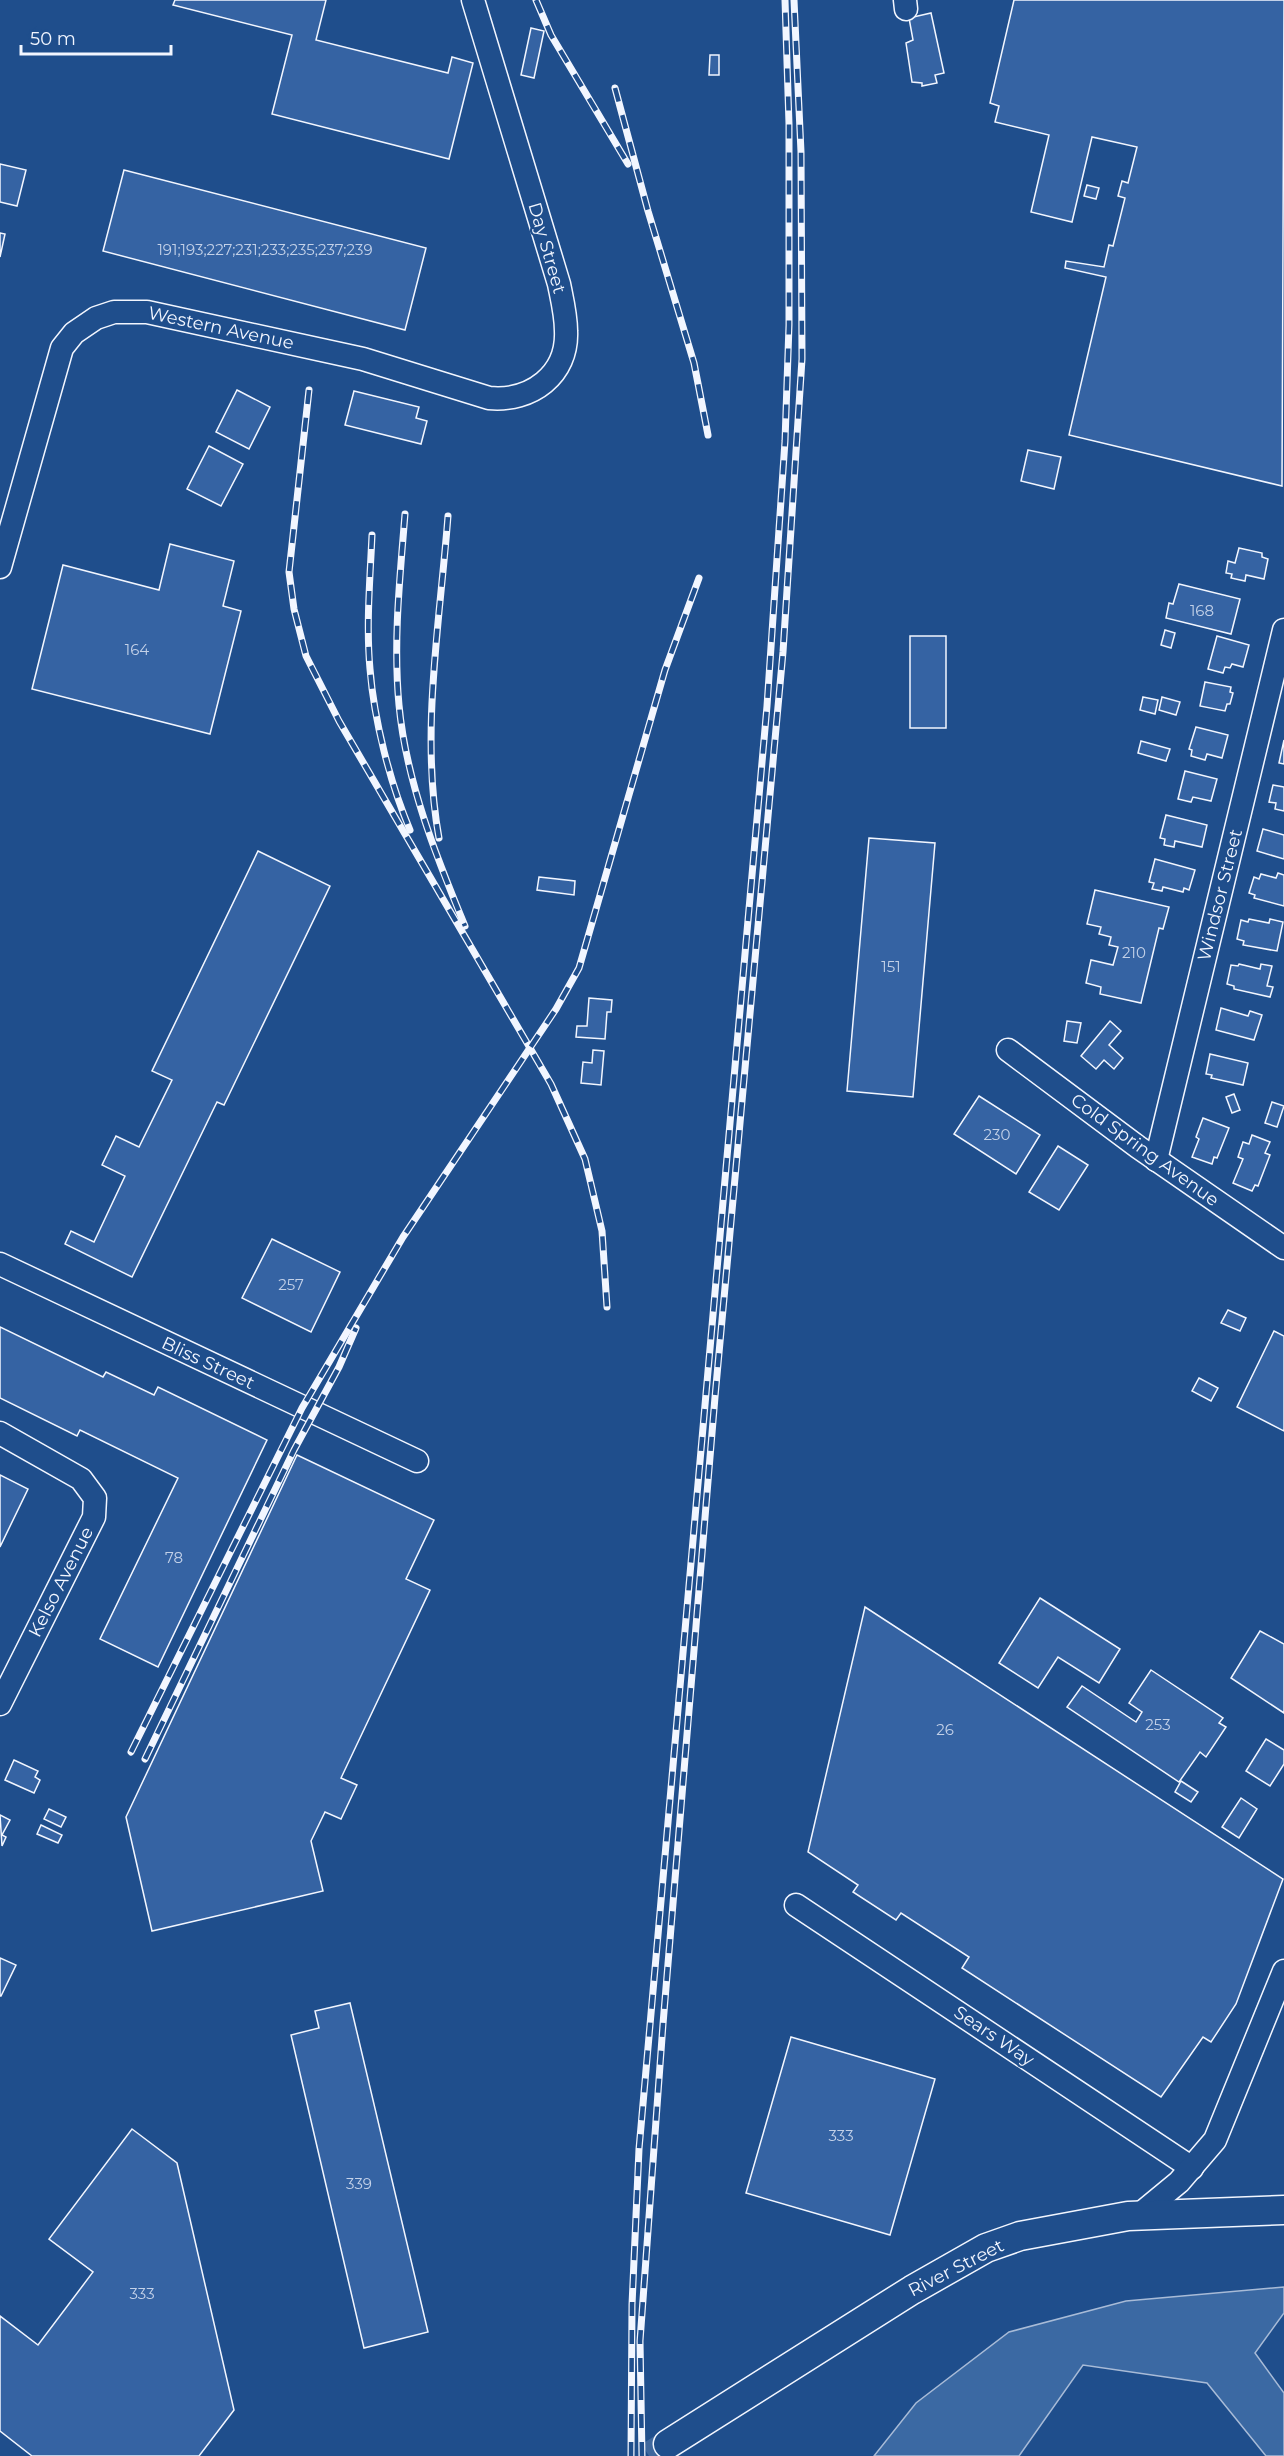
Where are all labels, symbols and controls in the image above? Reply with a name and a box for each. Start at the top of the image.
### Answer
scale bar [21,18,171,56]
text: 50 m [30,28,76,50]
street label: Day Street [523,200,571,296]
house number: 191;193;227;231;233;235;237;239 [157,240,373,259]
street label: Western Avenue [146,302,296,354]
house number: 168 [1190,601,1214,620]
house number: 164 [125,640,149,659]
street label: Windsor Street [1193,827,1247,963]
house number: 210 [1122,943,1146,962]
house number: 151 [881,957,901,976]
street label: Cold Spring Avenue [1067,1089,1223,1211]
house number: 230 [984,1125,1011,1144]
house number: 257 [278,1275,304,1294]
street label: Bliss Street [158,1332,258,1394]
street label: Kelso Avenue [24,1523,98,1641]
house number: 78 [165,1548,183,1567]
house number: 253 [1145,1715,1171,1734]
house number: 26 [936,1720,954,1739]
street label: Sears Way [950,2001,1038,2071]
house number: 333 [828,2126,854,2145]
house number: 339 [346,2174,372,2193]
street label: River Street [904,2234,1008,2302]
house number: 333 [129,2284,155,2303]

